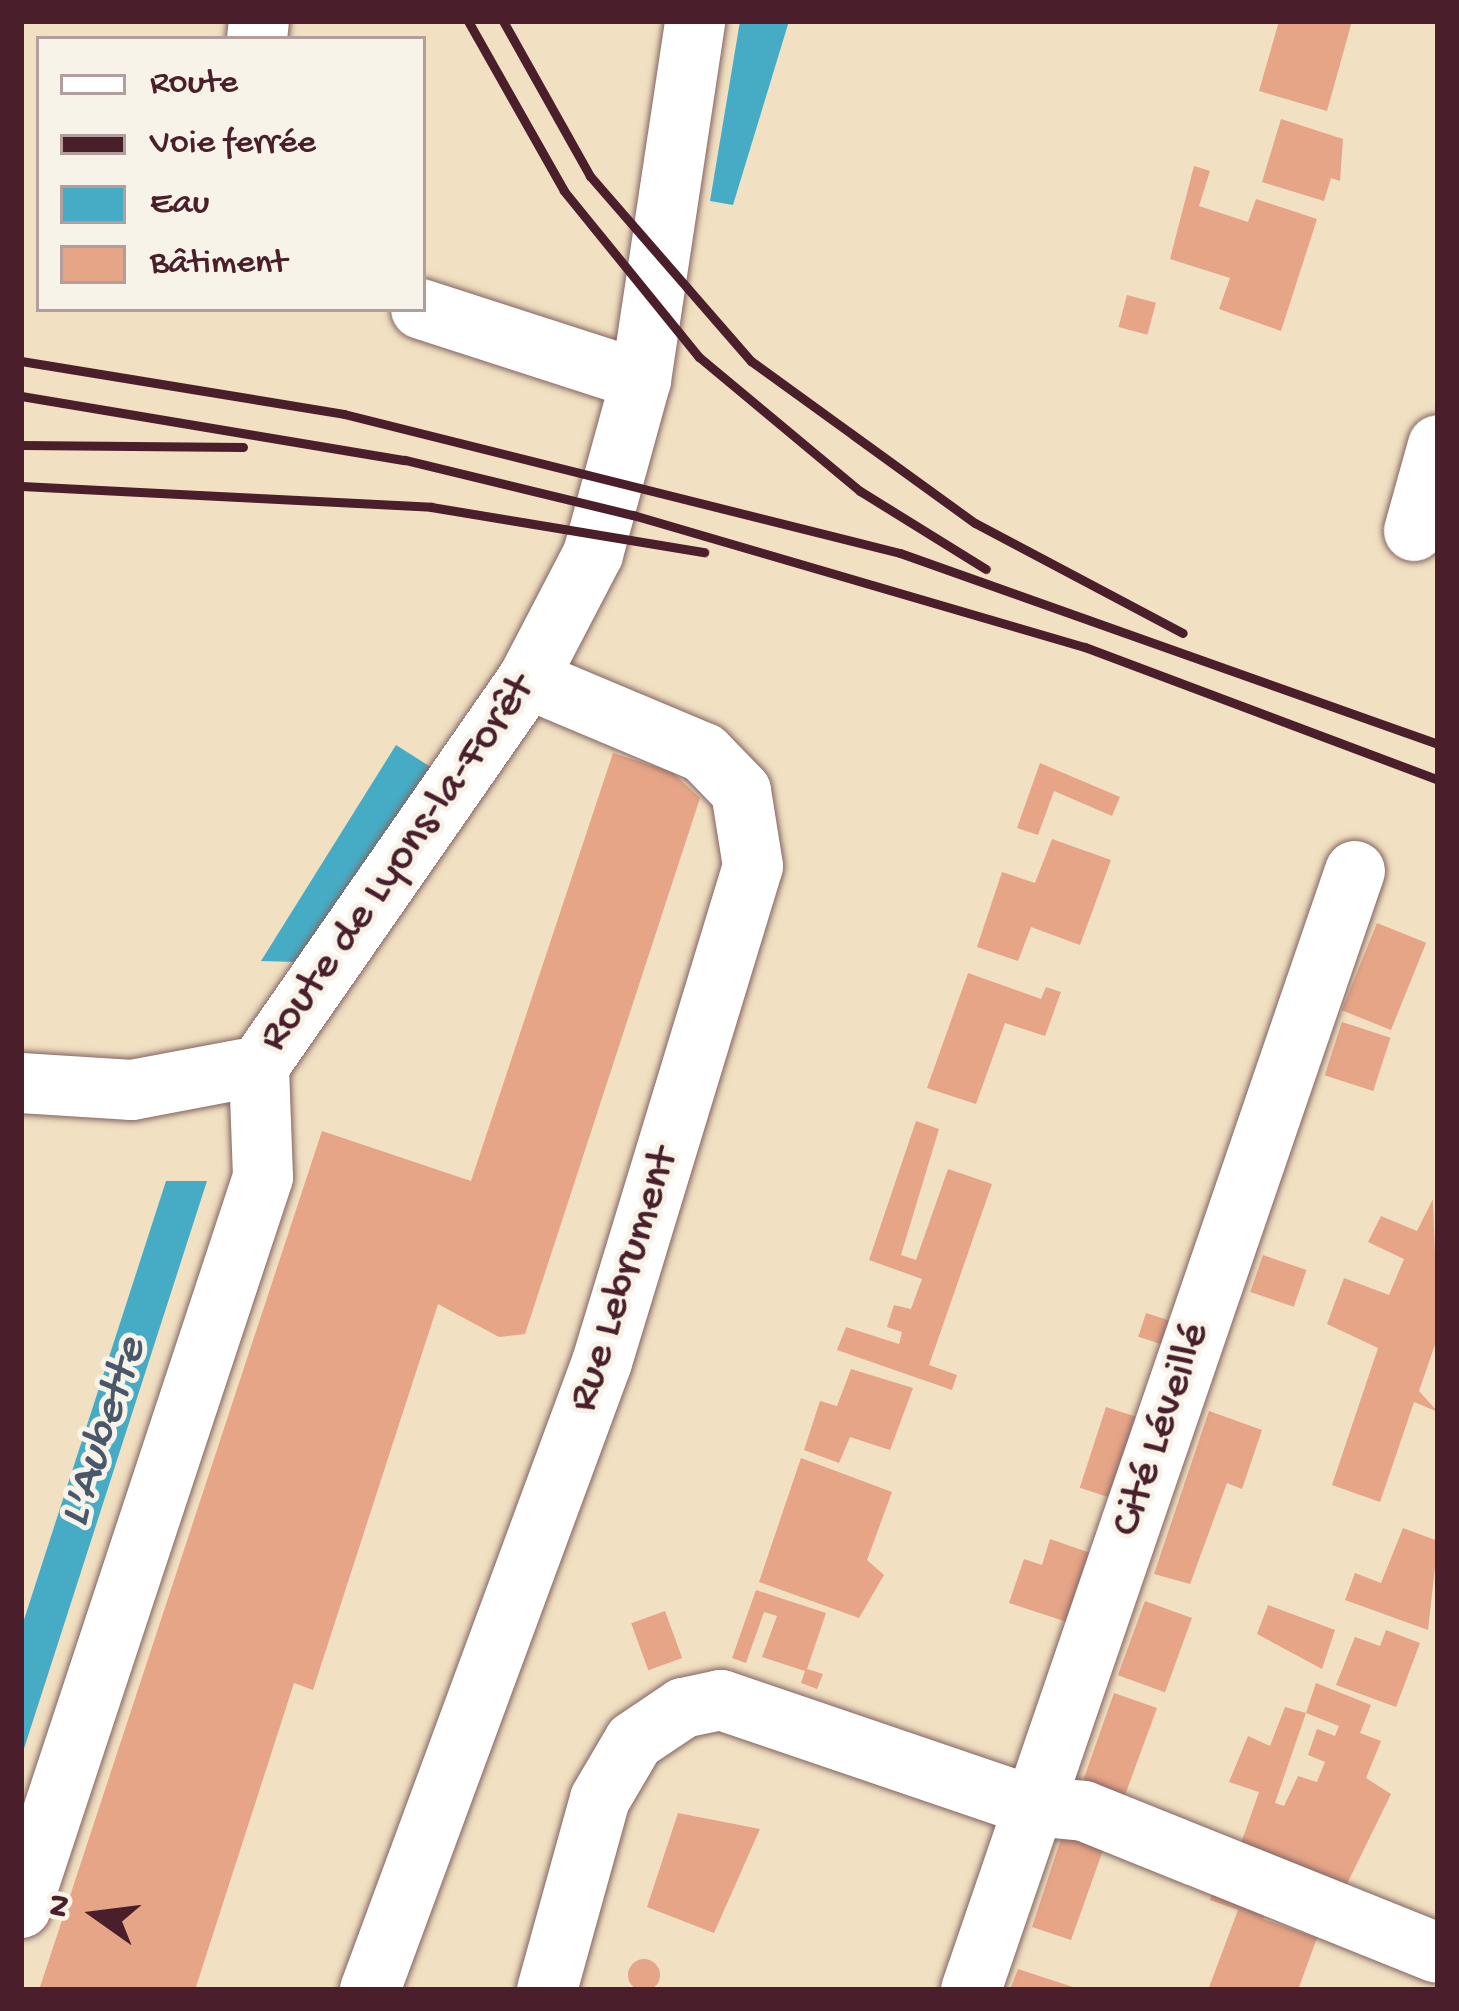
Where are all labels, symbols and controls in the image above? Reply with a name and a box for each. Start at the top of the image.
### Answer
legend [36,36,426,312]
text: Route [150,63,238,106]
text: Voie ferrée [150,123,316,166]
text: Eau [150,183,209,226]
text: Bâtiment [150,243,287,286]
street label: Route de Lyons-la-Forêt [248,665,548,1063]
street label: Rue Lebrument [557,1141,693,1419]
street label: Cité Léveillé [1100,1316,1224,1544]
water label: L'Aubette [48,1332,162,1534]
north arrow [36,1855,156,1975]
text: N [40,1891,82,1921]

